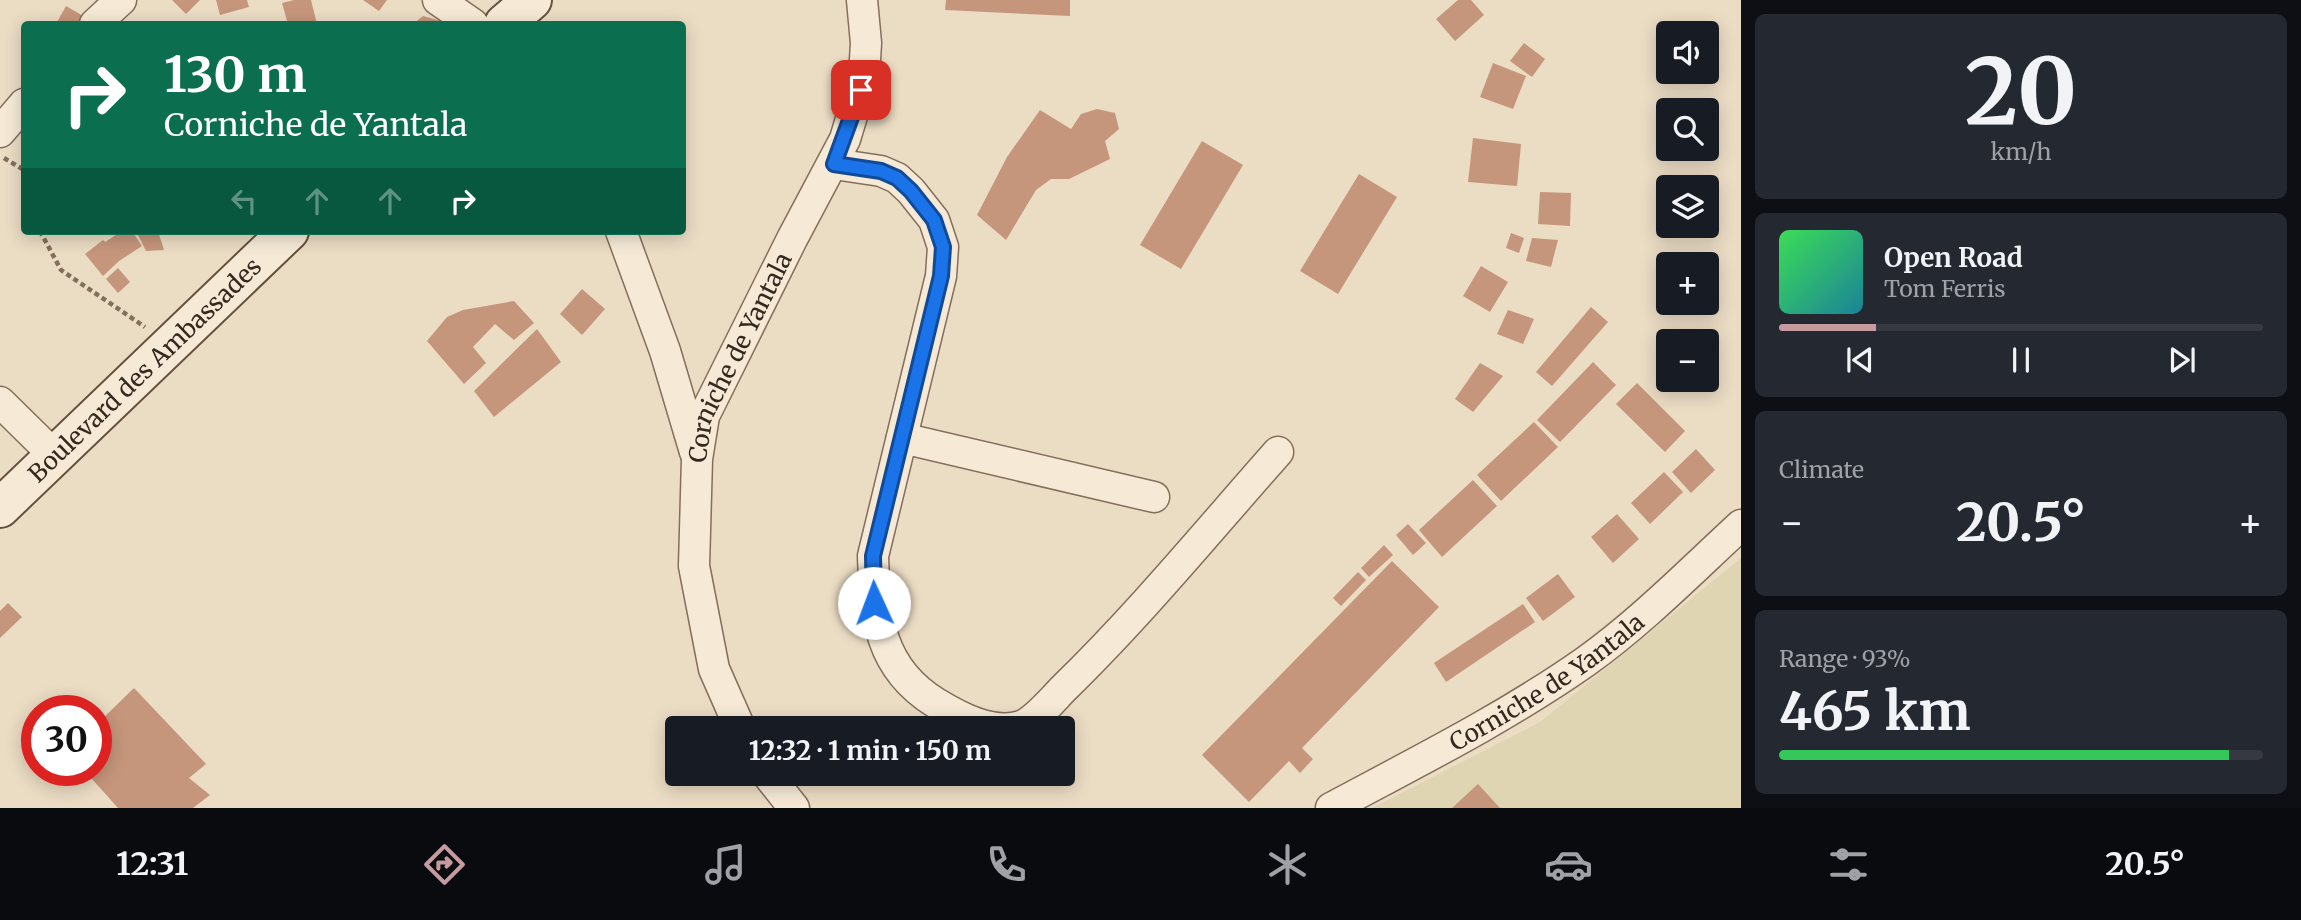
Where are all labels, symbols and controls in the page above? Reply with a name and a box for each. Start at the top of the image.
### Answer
map controls [1656,21,1719,392]
button: sound [1656,21,1719,84]
text: 20 [1965,34,2077,149]
text: 130 m [164,44,307,105]
icon: right [49,49,140,140]
pin [831,60,891,120]
icon: arrive [842,71,880,109]
button: search [1656,98,1719,161]
text: Corniche de Yantala [164,105,467,145]
text: km/h [1991,137,2051,166]
button: layers [1656,175,1719,238]
icon: left [225,182,263,220]
icon: ahead [298,182,336,220]
icon: ahead [371,182,409,220]
icon: right [444,182,482,220]
text: Open Road [1884,241,2023,274]
street label: Corniche de Yantala [681,247,798,465]
street label: Boulevard des Ambassades [21,251,268,489]
button: + [1656,252,1719,315]
text: Tom Ferris [1884,274,2006,303]
button: − [1656,329,1719,392]
icon: previous [1841,341,1879,379]
icon: pause [2002,341,2040,379]
icon: next [2163,341,2201,379]
text: Climate [1779,455,1864,484]
text: 20.5° [1956,490,2086,555]
text: − [1779,499,1804,546]
text: + [2238,499,2263,546]
position arrow [837,566,911,640]
street label: Corniche de Yantala [1444,606,1650,757]
text: Range · 93% [1779,644,1911,673]
text: 465 km [1779,679,1971,744]
speed limit sign: 30 [21,695,112,786]
text: 12:32 · 1 min · 150 m [749,734,991,767]
icon: directions [420,840,469,889]
icon: music [701,840,750,889]
icon: phone [982,840,1031,889]
icon: climate [1263,840,1312,889]
icon: car [1544,840,1593,889]
icon: filters [1824,840,1873,889]
text: 12:31 [116,844,188,884]
text: 20.5° [2105,844,2185,884]

